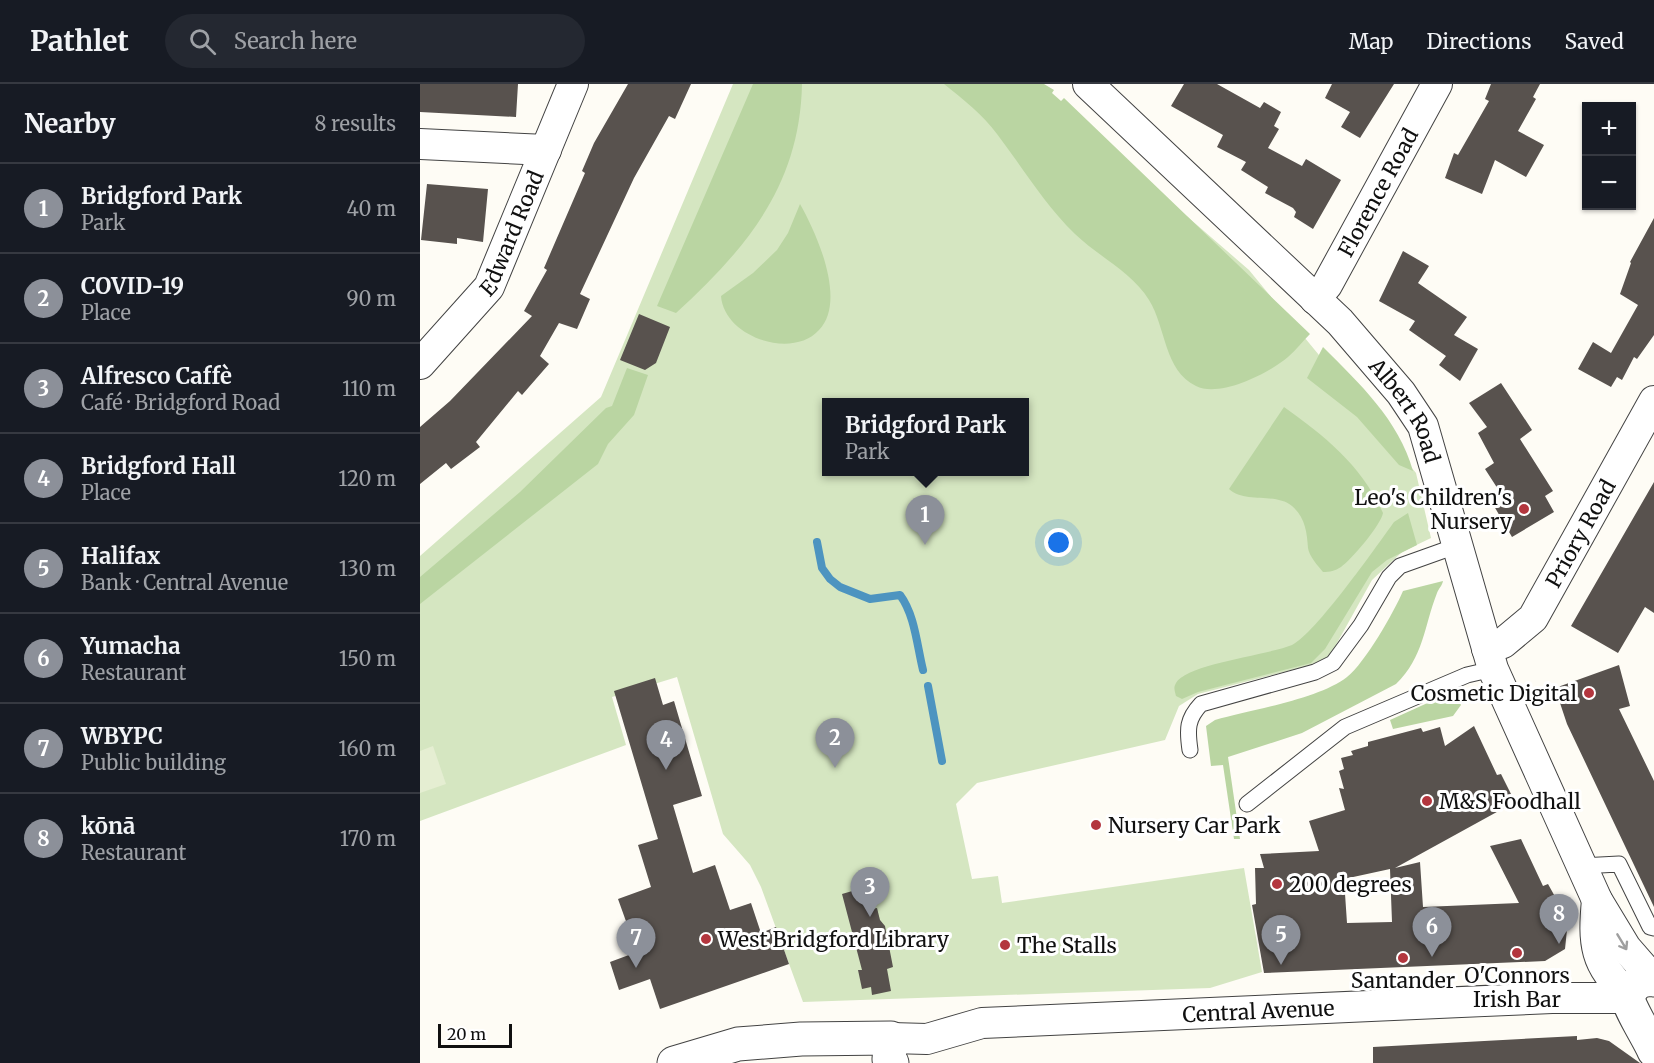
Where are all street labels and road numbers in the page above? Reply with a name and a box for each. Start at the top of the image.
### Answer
street label: Florence Road [1332,123,1424,261]
street label: Edward Road [474,166,549,302]
street label: Albert Road [1363,352,1447,466]
street label: Priory Road [1539,474,1621,592]
street label: Central Avenue [1182,994,1335,1028]

